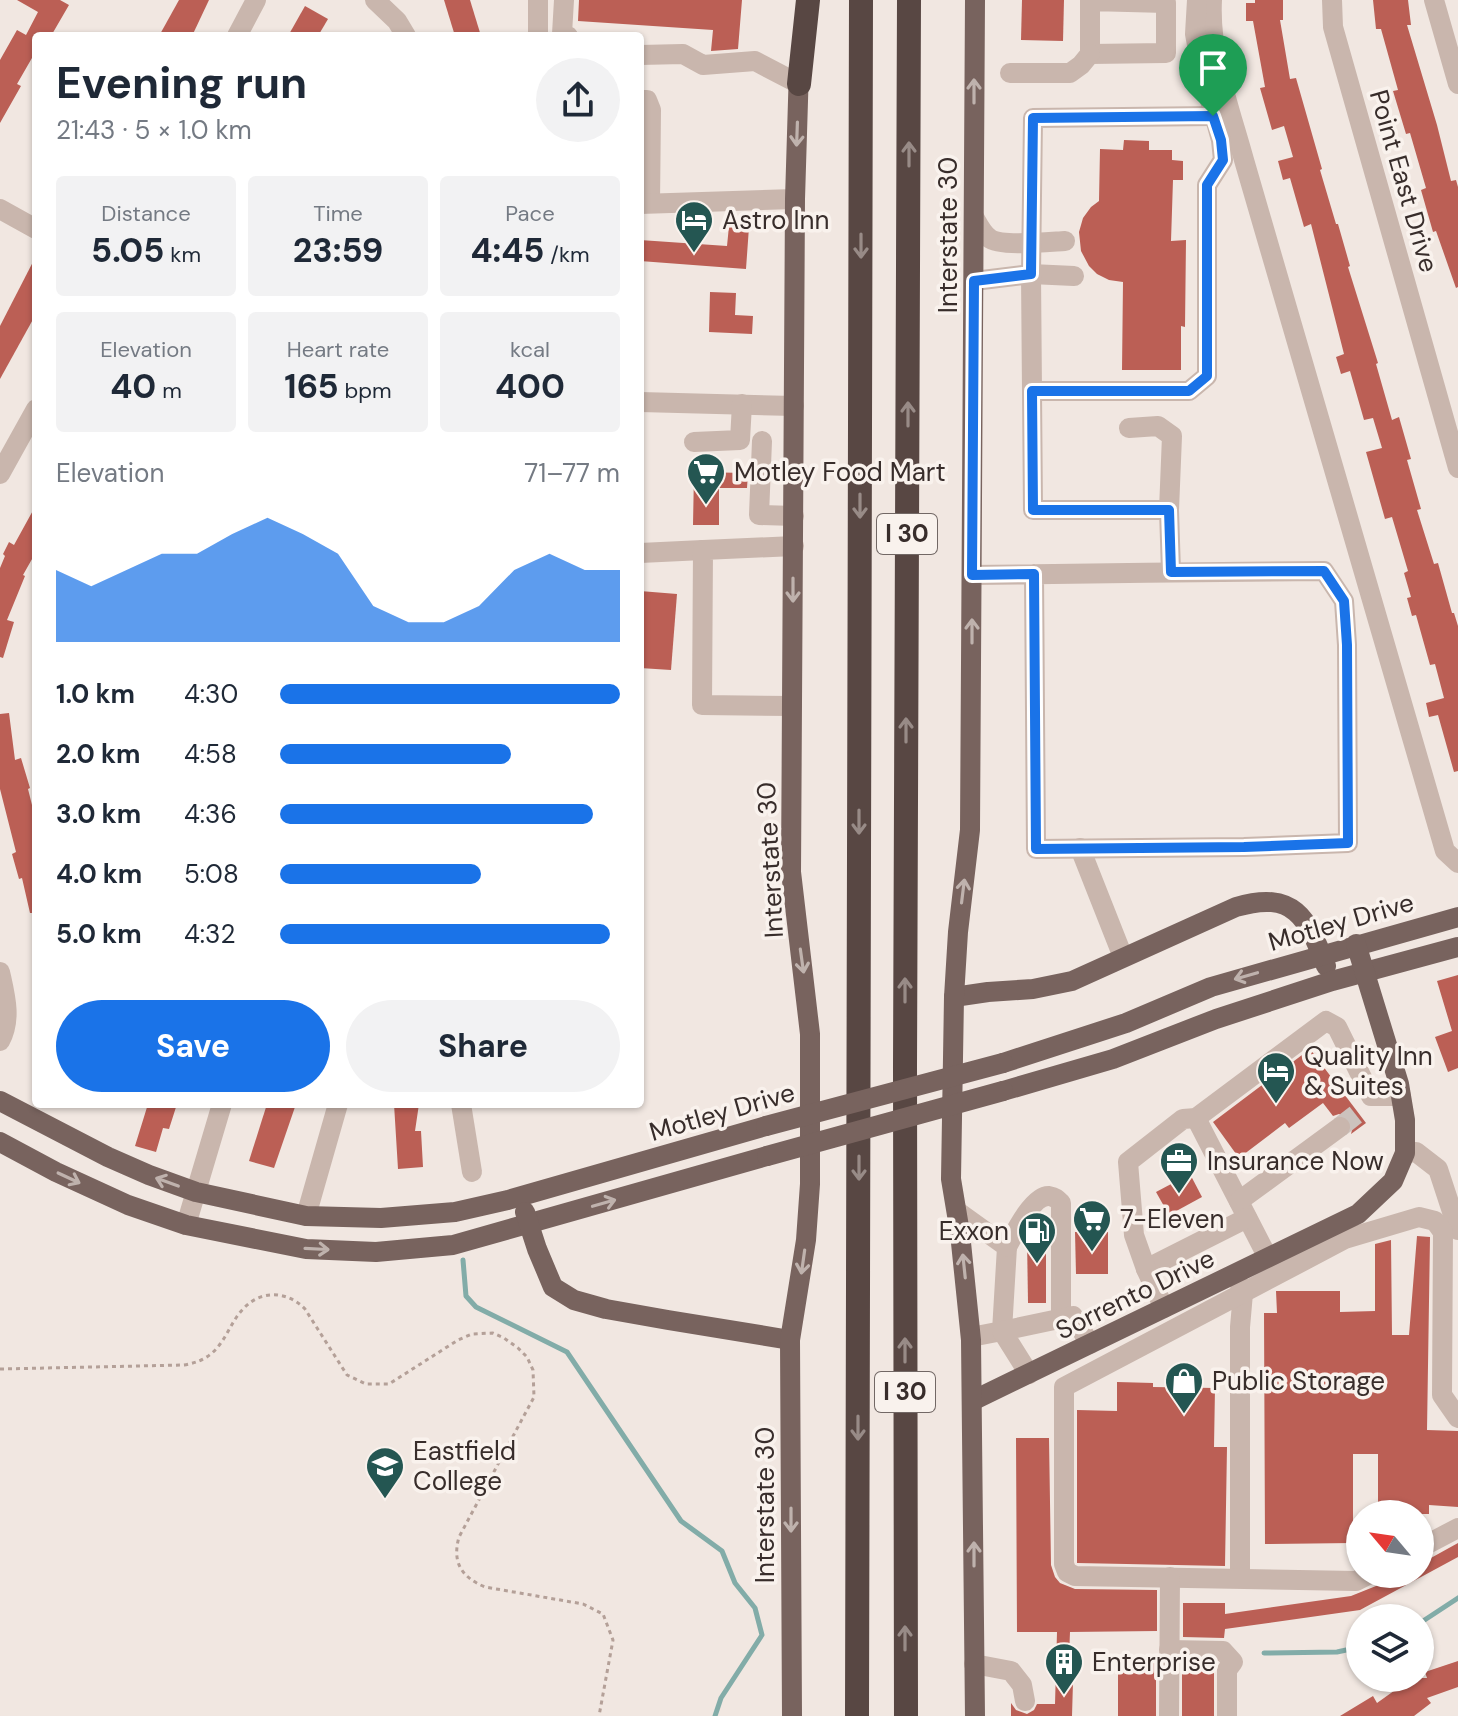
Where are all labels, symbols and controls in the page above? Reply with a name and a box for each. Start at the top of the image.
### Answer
pin [1179,34,1247,116]
icon: arrive [1191,46,1235,90]
text: Evening run [56,54,307,112]
button: share [536,58,620,142]
one-way arrow [967,78,982,105]
street label: Point East Drive [1362,86,1446,276]
text: 21:43 · 5 × 1.0 km [56,113,252,147]
one-way arrow [790,120,805,147]
one-way arrow [901,141,917,168]
street label: Interstate 30 [931,157,965,313]
text: Distance [101,199,191,228]
text: Time [313,199,363,228]
text: Pace [505,199,555,228]
hotel icon: Astro Inn [673,199,715,254]
place label: Astro Inn [722,203,829,237]
text: 5.05 [91,228,164,273]
text: 23:59 [293,228,383,273]
text: 4:45 [470,228,544,273]
one-way arrow [853,232,869,259]
text: km [164,240,201,269]
text: /km [544,240,590,269]
text: Elevation [100,335,192,364]
text: Heart rate [287,335,389,364]
text: kcal [510,335,550,364]
text: 40 [110,364,156,409]
text: 165 [284,364,339,409]
text: 400 [495,364,565,409]
text: m [156,376,182,405]
text: bpm [339,376,392,405]
one-way arrow [900,401,916,428]
supermarket icon: Motley Food Mart [685,451,727,506]
place label: Motley Food Mart [734,455,946,489]
text: Elevation [56,456,164,490]
text: 71–77 m [524,456,620,490]
one-way arrow [852,492,868,519]
road number: I 30 [877,514,937,554]
one-way arrow [785,576,801,603]
one-way arrow [964,618,980,645]
text: 1.0 km [56,677,135,711]
text: 4:30 [184,677,238,711]
one-way arrow [898,717,914,744]
text: 2.0 km [56,737,140,771]
text: 4:58 [184,737,237,771]
street label: Interstate 30 [749,781,791,939]
text: 3.0 km [56,797,141,831]
text: 4:36 [184,797,237,831]
one-way arrow [851,808,867,835]
text: 4.0 km [56,857,142,891]
text: 5:08 [184,857,239,891]
one-way arrow [956,878,971,905]
street label: Motley Drive [1264,885,1418,959]
text: 5.0 km [56,917,142,951]
text: 4:32 [184,917,235,951]
one-way arrow [795,948,810,973]
one-way arrow [1234,969,1260,984]
one-way arrow [897,977,913,1004]
button: Save [56,1000,330,1092]
button: Share [346,1000,620,1092]
place label: Quality Inn & Suites [1304,1039,1433,1103]
hotel icon: Quality Inn & Suites [1255,1050,1297,1105]
street label: Motley Drive [645,1075,799,1149]
office icon: Insurance Now [1158,1140,1200,1195]
place label: Insurance Now [1207,1144,1384,1178]
one-way arrow [851,1154,867,1181]
one-way arrow [57,1171,81,1186]
one-way arrow [155,1173,180,1188]
one-way arrow [591,1195,617,1210]
supermarket icon: 7-Eleven [1071,1198,1113,1253]
place label: 7-Eleven [1120,1202,1225,1236]
fuel station icon: Exxon [1016,1210,1058,1265]
place label: Exxon [939,1214,1009,1248]
street label: Sorrento Drive [1050,1241,1220,1347]
one-way arrow [303,1242,330,1257]
one-way arrow [796,1248,811,1275]
one-way arrow [956,1253,971,1280]
one-way arrow [897,1337,913,1364]
shop icon: Public Storage [1163,1360,1205,1415]
place label: Public Storage [1212,1364,1385,1398]
road number: I 30 [875,1372,935,1412]
one-way arrow [850,1414,866,1441]
street label: Interstate 30 [748,1427,782,1583]
place label: Eastfield College [413,1434,516,1498]
school or university icon: Eastfield College [364,1445,406,1500]
north arrow [1346,1500,1434,1588]
map controls [1346,1500,1434,1692]
one-way arrow [783,1506,799,1533]
one-way arrow [966,1541,982,1568]
button: layers [1346,1604,1434,1692]
one-way arrow [897,1625,913,1652]
building icon: Enterprise [1043,1641,1085,1696]
place label: Enterprise [1092,1645,1216,1679]

